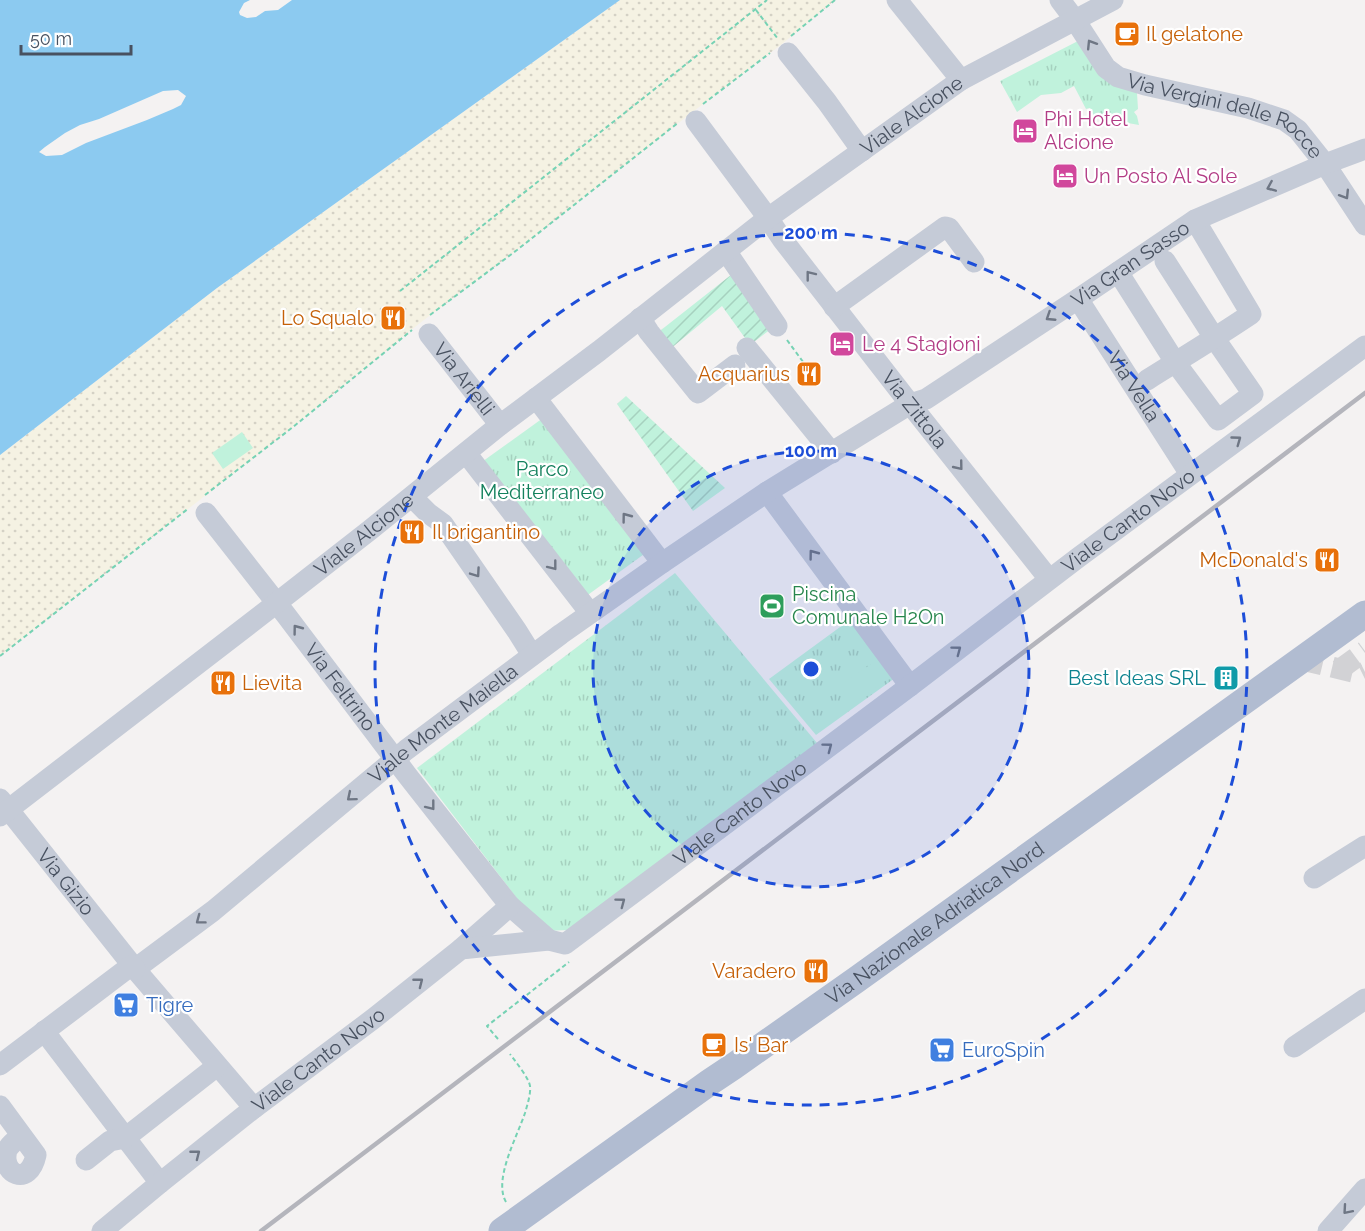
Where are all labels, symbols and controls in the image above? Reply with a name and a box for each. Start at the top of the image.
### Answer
scale bar [21,18,130,56]
cafe icon: Il gelatone [1112,19,1142,49]
place label: Il gelatone [1146,22,1243,46]
text: 50 m [30,28,72,49]
one-way arrow [1086,40,1098,50]
street label: Via Vergini delle Rocce [1124,68,1328,164]
street label: Viale Alcione [856,70,968,160]
place label: Phi Hotel Alcione [1044,107,1128,154]
hotel icon: Phi Hotel Alcione [1010,116,1040,146]
hotel icon: Un Posto Al Sole [1050,161,1080,191]
place label: Un Posto Al Sole [1084,164,1237,188]
one-way arrow [1267,180,1278,192]
one-way arrow [1337,189,1349,199]
street label: Via Gran Sasso [1067,215,1194,312]
text: 200 m [784,222,838,243]
one-way arrow [806,271,817,282]
restaurant icon: Lo Squalo [378,303,408,333]
place label: Lo Squalo [281,306,374,330]
one-way arrow [1046,310,1056,322]
hotel icon: Le 4 Stagioni [827,329,857,359]
place label: Le 4 Stagioni [862,332,981,356]
street label: Via Arielli [428,338,500,420]
street label: Via Vella [1103,347,1165,426]
restaurant icon: Acquarius [794,359,824,389]
place label: Acquarius [698,362,790,386]
street label: Via Zittola [877,366,953,453]
one-way arrow [1230,436,1241,447]
text: 100 m [785,440,837,461]
park label: Parco Mediterraneo [480,457,604,504]
one-way arrow [952,460,963,471]
street label: Viale Canto Novo [1057,464,1200,578]
street label: Viale Alcione [309,488,419,581]
one-way arrow [623,512,634,523]
restaurant icon: Il brigantino [397,517,427,547]
place label: Il brigantino [432,520,540,544]
restaurant icon: McDonald's [1312,545,1342,575]
place label: McDonald's [1200,548,1308,572]
one-way arrow [809,550,820,561]
one-way arrow [546,559,557,570]
one-way arrow [469,566,480,577]
place label: Piscina Comunale H2On [792,582,945,629]
sports icon: Piscina Comunale H2On [757,591,787,621]
one-way arrow [293,625,304,636]
street label: Via Feltrino [300,638,382,736]
one-way arrow [950,646,961,657]
street label: Viale Monte Maiella [363,659,522,788]
centre of rings [801,659,821,679]
building icon: Best Ideas SRL [1211,663,1241,693]
place label: Best Ideas SRL [1068,666,1206,690]
restaurant icon: Lievita [208,668,238,698]
place label: Lievita [242,671,302,695]
one-way arrow [821,744,832,755]
street label: Viale Canto Novo [669,756,811,871]
one-way arrow [347,789,358,800]
one-way arrow [424,799,435,810]
street label: Via Nazionale Adriatica Nord [821,837,1049,1010]
street label: Via Gizio [32,844,100,920]
one-way arrow [615,898,626,909]
one-way arrow [196,913,207,924]
restaurant icon: Varadero [801,956,831,986]
place label: Varadero [712,959,796,983]
one-way arrow [412,979,423,990]
supermarket icon: Tigre [111,990,141,1020]
place label: Tigre [146,993,194,1017]
street label: Viale Canto Novo [247,1002,390,1117]
cafe icon: Is' Bar [699,1030,729,1060]
place label: Is' Bar [734,1033,788,1057]
supermarket icon: EuroSpin [927,1035,957,1065]
place label: EuroSpin [962,1038,1045,1062]
one-way arrow [189,1151,200,1162]
one-way arrow [1343,1203,1354,1214]

